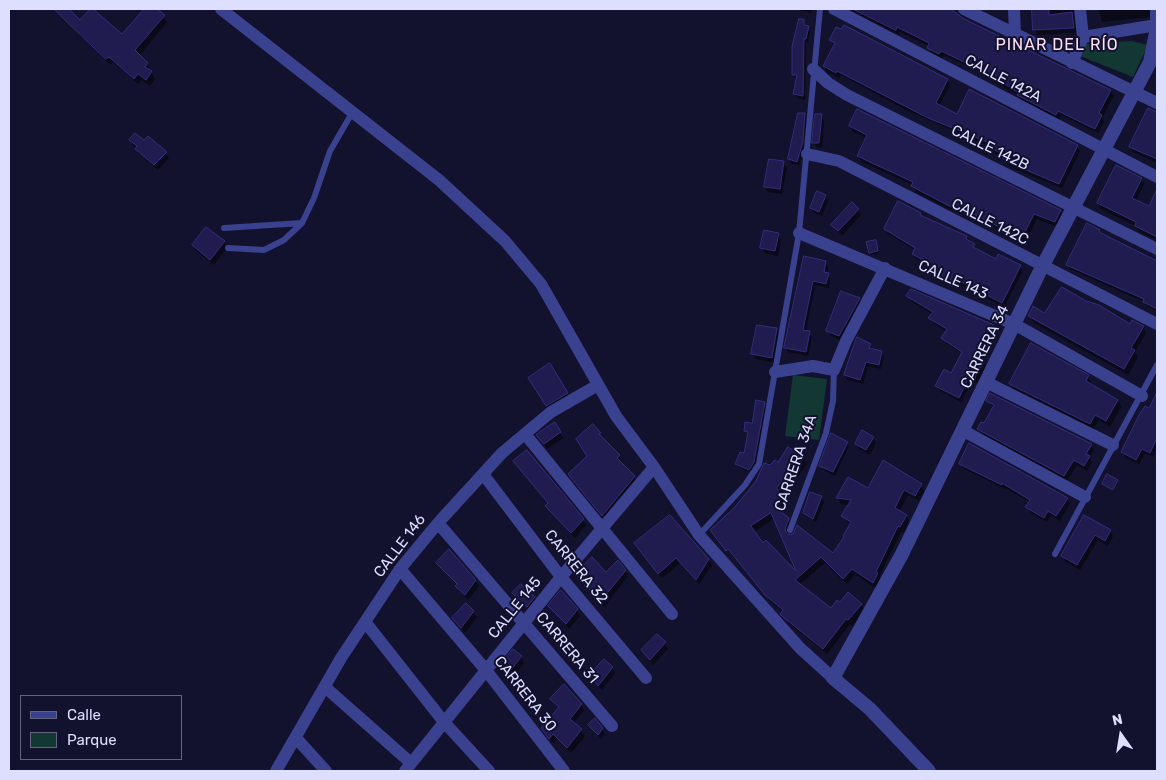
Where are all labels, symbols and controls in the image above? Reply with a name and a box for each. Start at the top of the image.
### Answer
district label: PINAR DEL RÍO [994,35,1120,55]
street label: CALLE 142A [962,51,1044,107]
street label: CALLE 142B [948,121,1032,175]
street label: CALLE 142C [948,195,1032,249]
street label: CALLE 143 [915,257,991,303]
street label: CARRERA 34 [957,302,1013,392]
street label: CARRERA 34A [771,413,821,513]
street label: CALLE 146 [370,511,430,581]
street label: CARRERA 32 [541,526,611,608]
street label: CALLE 145 [485,573,545,643]
street label: CARRERA 31 [532,609,602,687]
street label: CARRERA 30 [490,653,560,735]
legend [20,695,182,760]
text: Calle [67,706,101,724]
north arrow [1096,710,1146,760]
text: N [1111,710,1124,729]
text: Parque [67,731,117,749]

